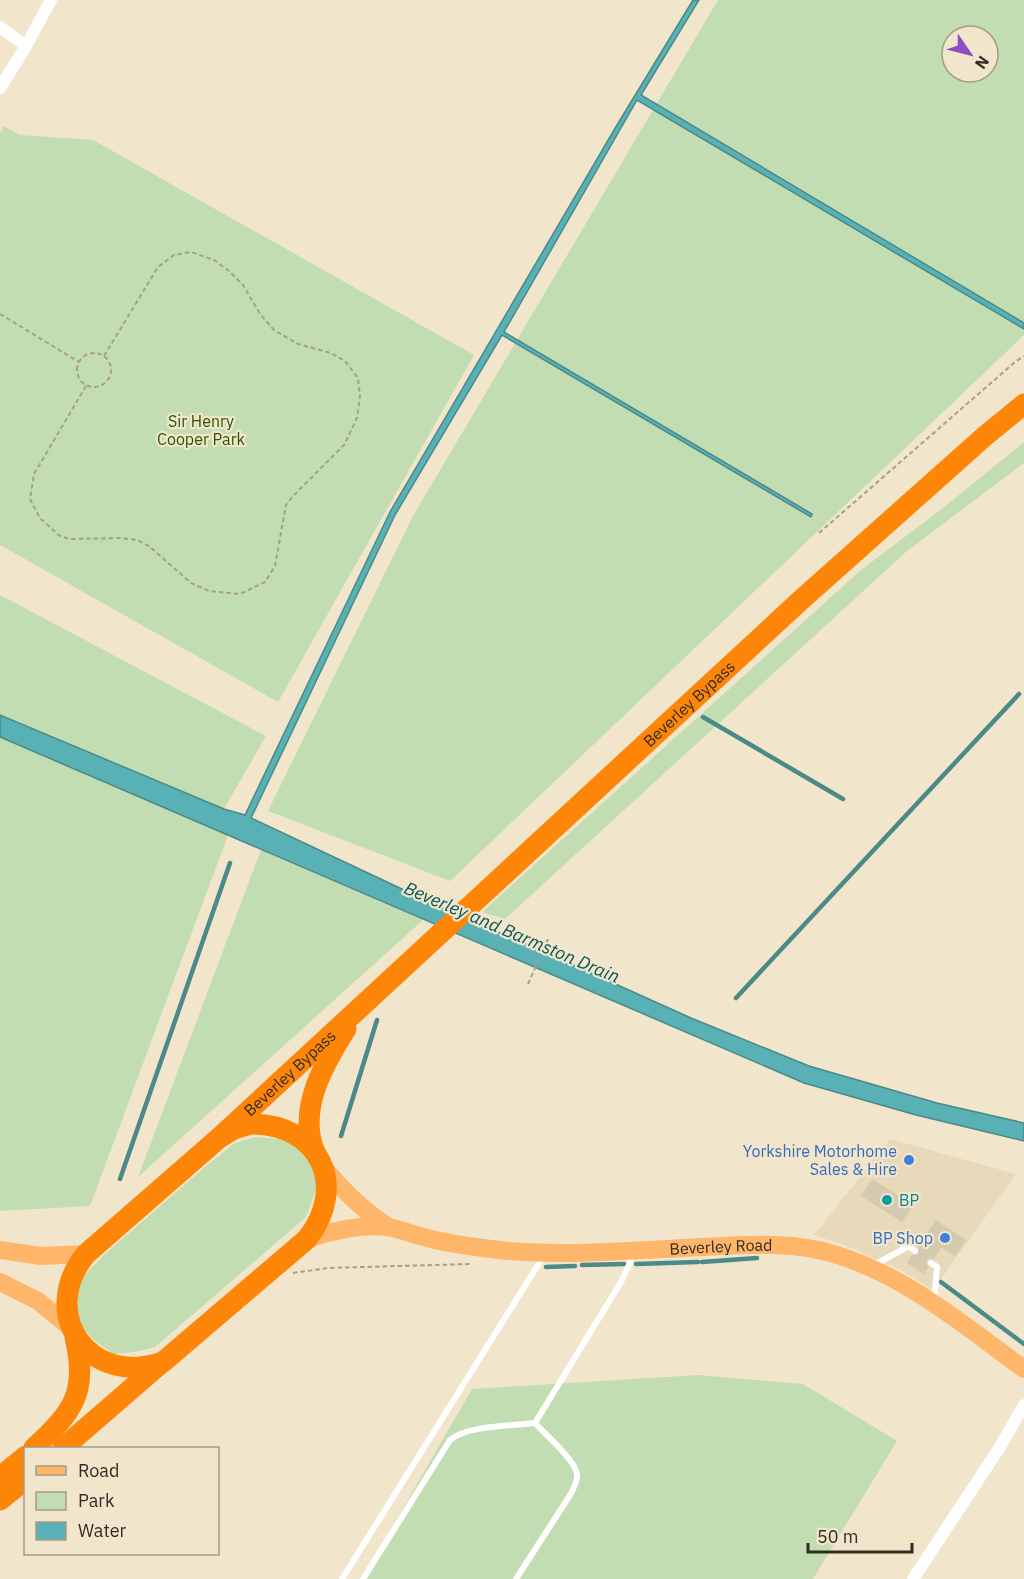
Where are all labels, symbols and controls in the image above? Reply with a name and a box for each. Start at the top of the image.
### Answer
north arrow [940,24,1000,84]
text: N [971,52,994,73]
park label: Sir Henry Cooper Park [157,411,246,449]
street label: Beverley Bypass [639,656,739,751]
water label: Beverley and Barmston Drain [401,876,623,988]
street label: Beverley Bypass [239,1025,340,1120]
place label: Yorkshire Motorhome Sales & Hire [743,1141,897,1179]
marker: Yorkshire Motorhome Sales & Hire [902,1153,916,1167]
place label: BP [899,1190,919,1210]
marker: BP [880,1193,894,1207]
place label: BP Shop [872,1228,933,1248]
marker: BP Shop [938,1231,952,1245]
street label: Beverley Road [669,1235,772,1259]
legend [24,1447,219,1555]
text: Road [78,1459,119,1482]
text: Park [78,1489,115,1512]
scale bar [808,1516,912,1554]
text: Water [78,1519,127,1542]
text: 50 m [817,1525,859,1548]

